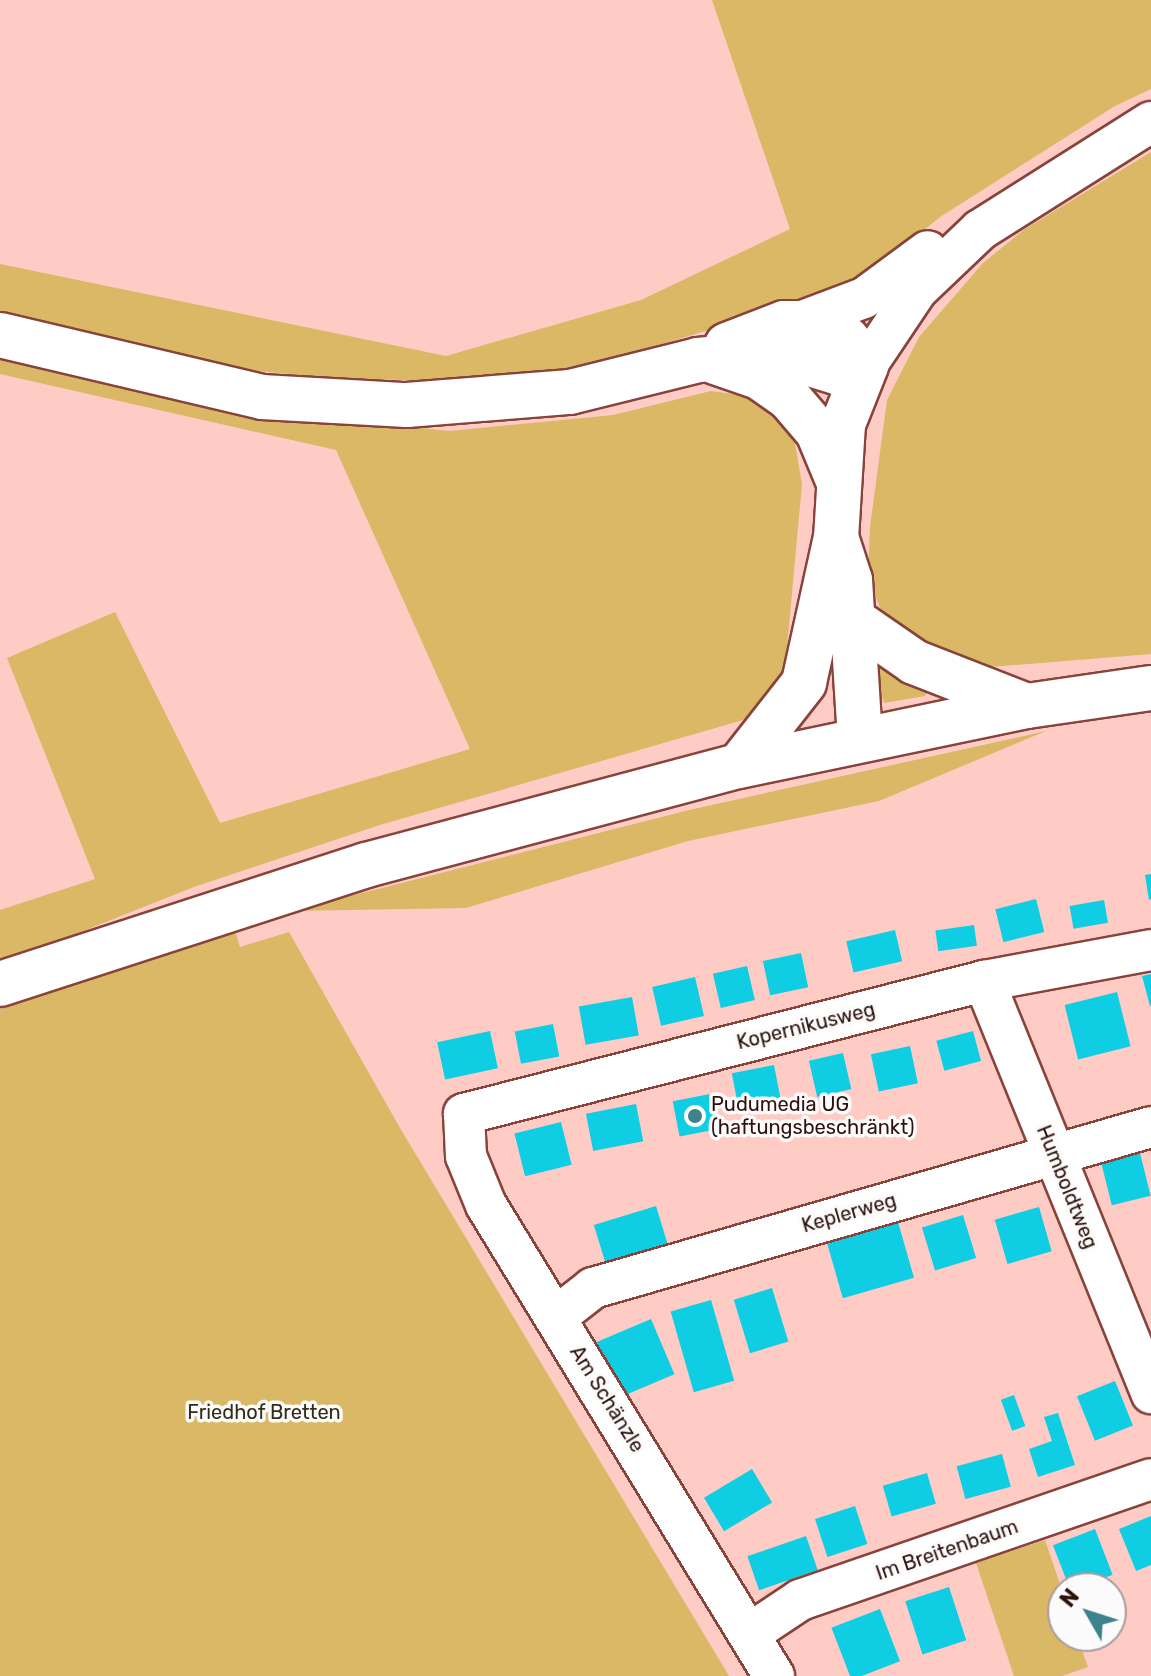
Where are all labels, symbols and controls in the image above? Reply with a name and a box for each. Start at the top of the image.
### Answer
street label: Kopernikusweg [734,997,878,1055]
place label: Pudumedia UG (haftungsbeschränkt) [711,1092,914,1139]
marker: Pudumedia UG (haftungsbeschränkt) [686,1107,704,1125]
street label: Humboldtweg [1031,1122,1103,1252]
street label: Keplerweg [799,1188,899,1238]
street label: Am Schänzle [565,1341,649,1457]
park label: Friedhof Bretten [187,1400,341,1424]
street label: Im Breitenbaum [873,1514,1021,1586]
north arrow [1047,1572,1127,1652]
text: N [1054,1583,1085,1612]

